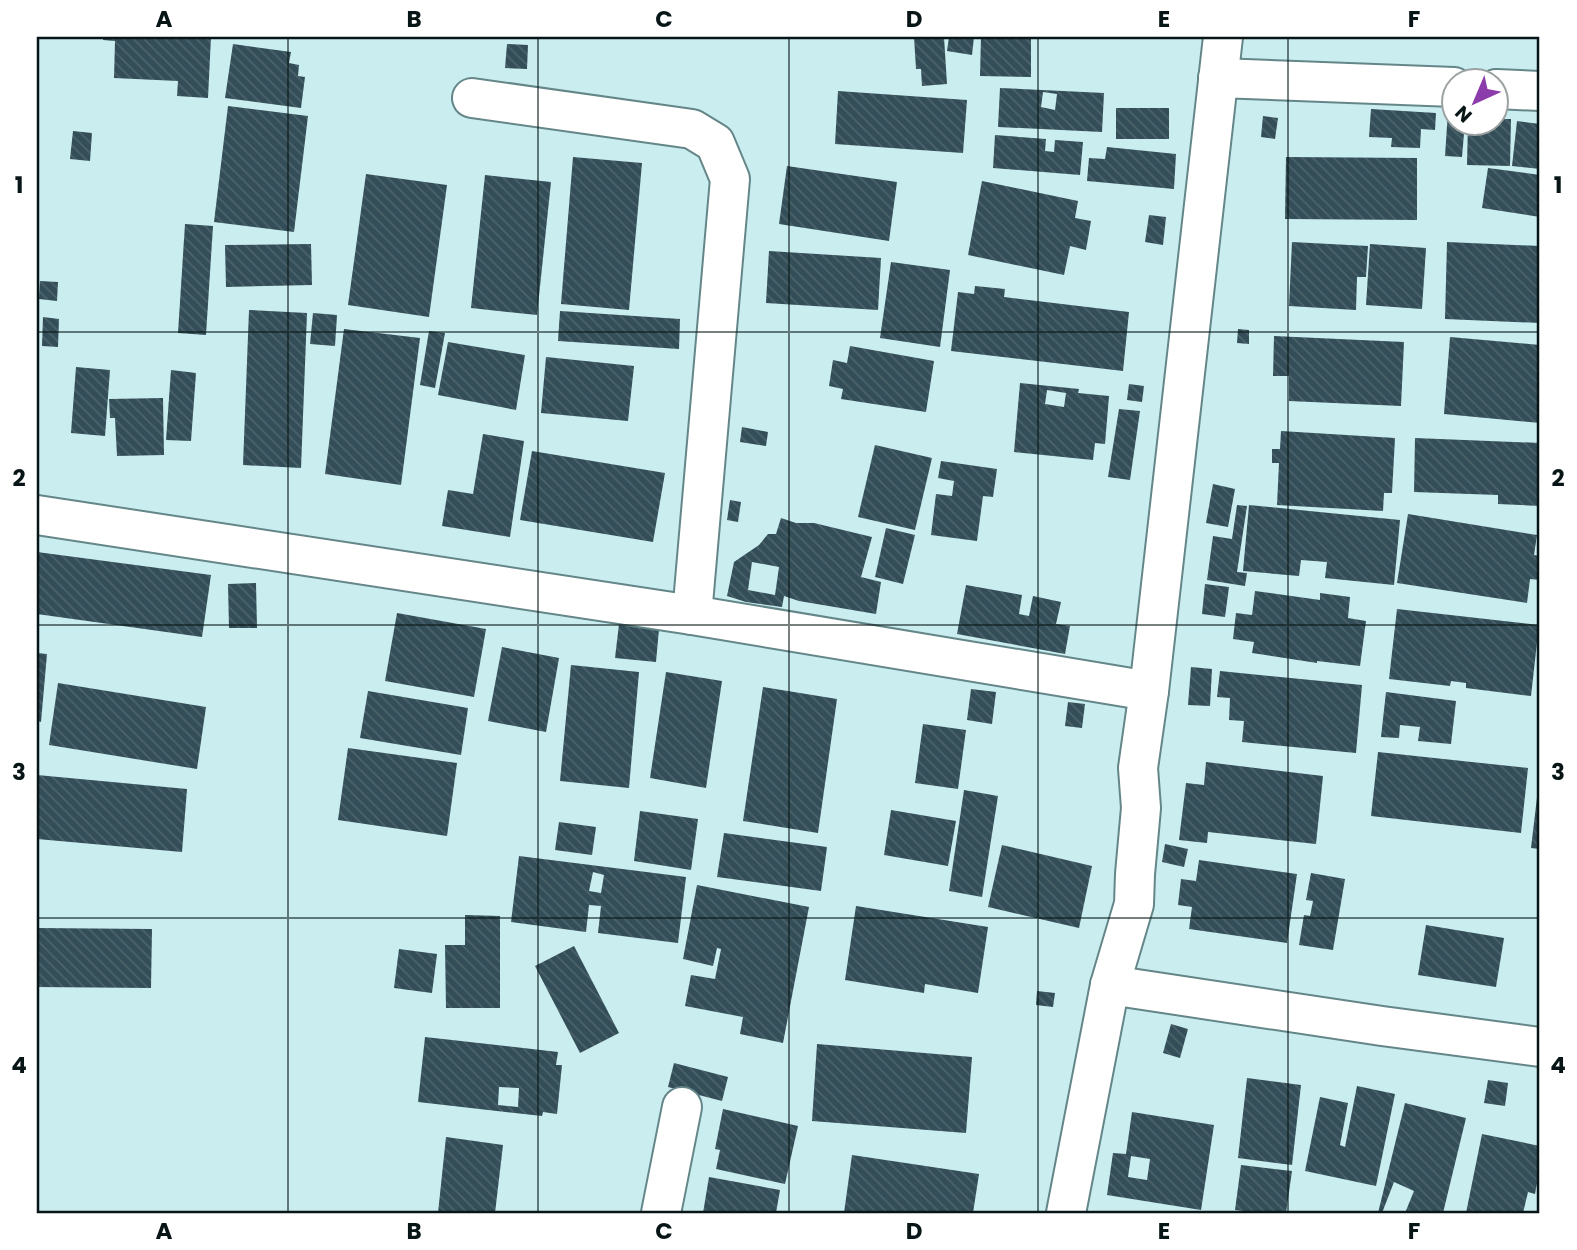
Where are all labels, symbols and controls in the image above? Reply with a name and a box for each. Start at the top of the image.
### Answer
text: A [156,3,173,35]
text: B [406,3,422,35]
text: C [655,3,673,35]
text: D [906,3,922,35]
text: E [1158,3,1170,35]
text: F [1408,3,1420,35]
north arrow [1440,66,1510,136]
text: N [1449,99,1478,129]
text: 1 [15,169,23,201]
text: 1 [1554,169,1562,201]
text: 2 [12,462,26,494]
text: 2 [1551,462,1565,494]
text: 3 [12,756,26,788]
text: 3 [1551,756,1565,788]
text: 4 [11,1049,27,1081]
text: 4 [1550,1049,1566,1081]
text: A [156,1215,173,1247]
text: B [406,1215,422,1247]
text: C [655,1215,673,1247]
text: D [906,1215,922,1247]
text: E [1158,1215,1170,1247]
text: F [1408,1215,1420,1247]

